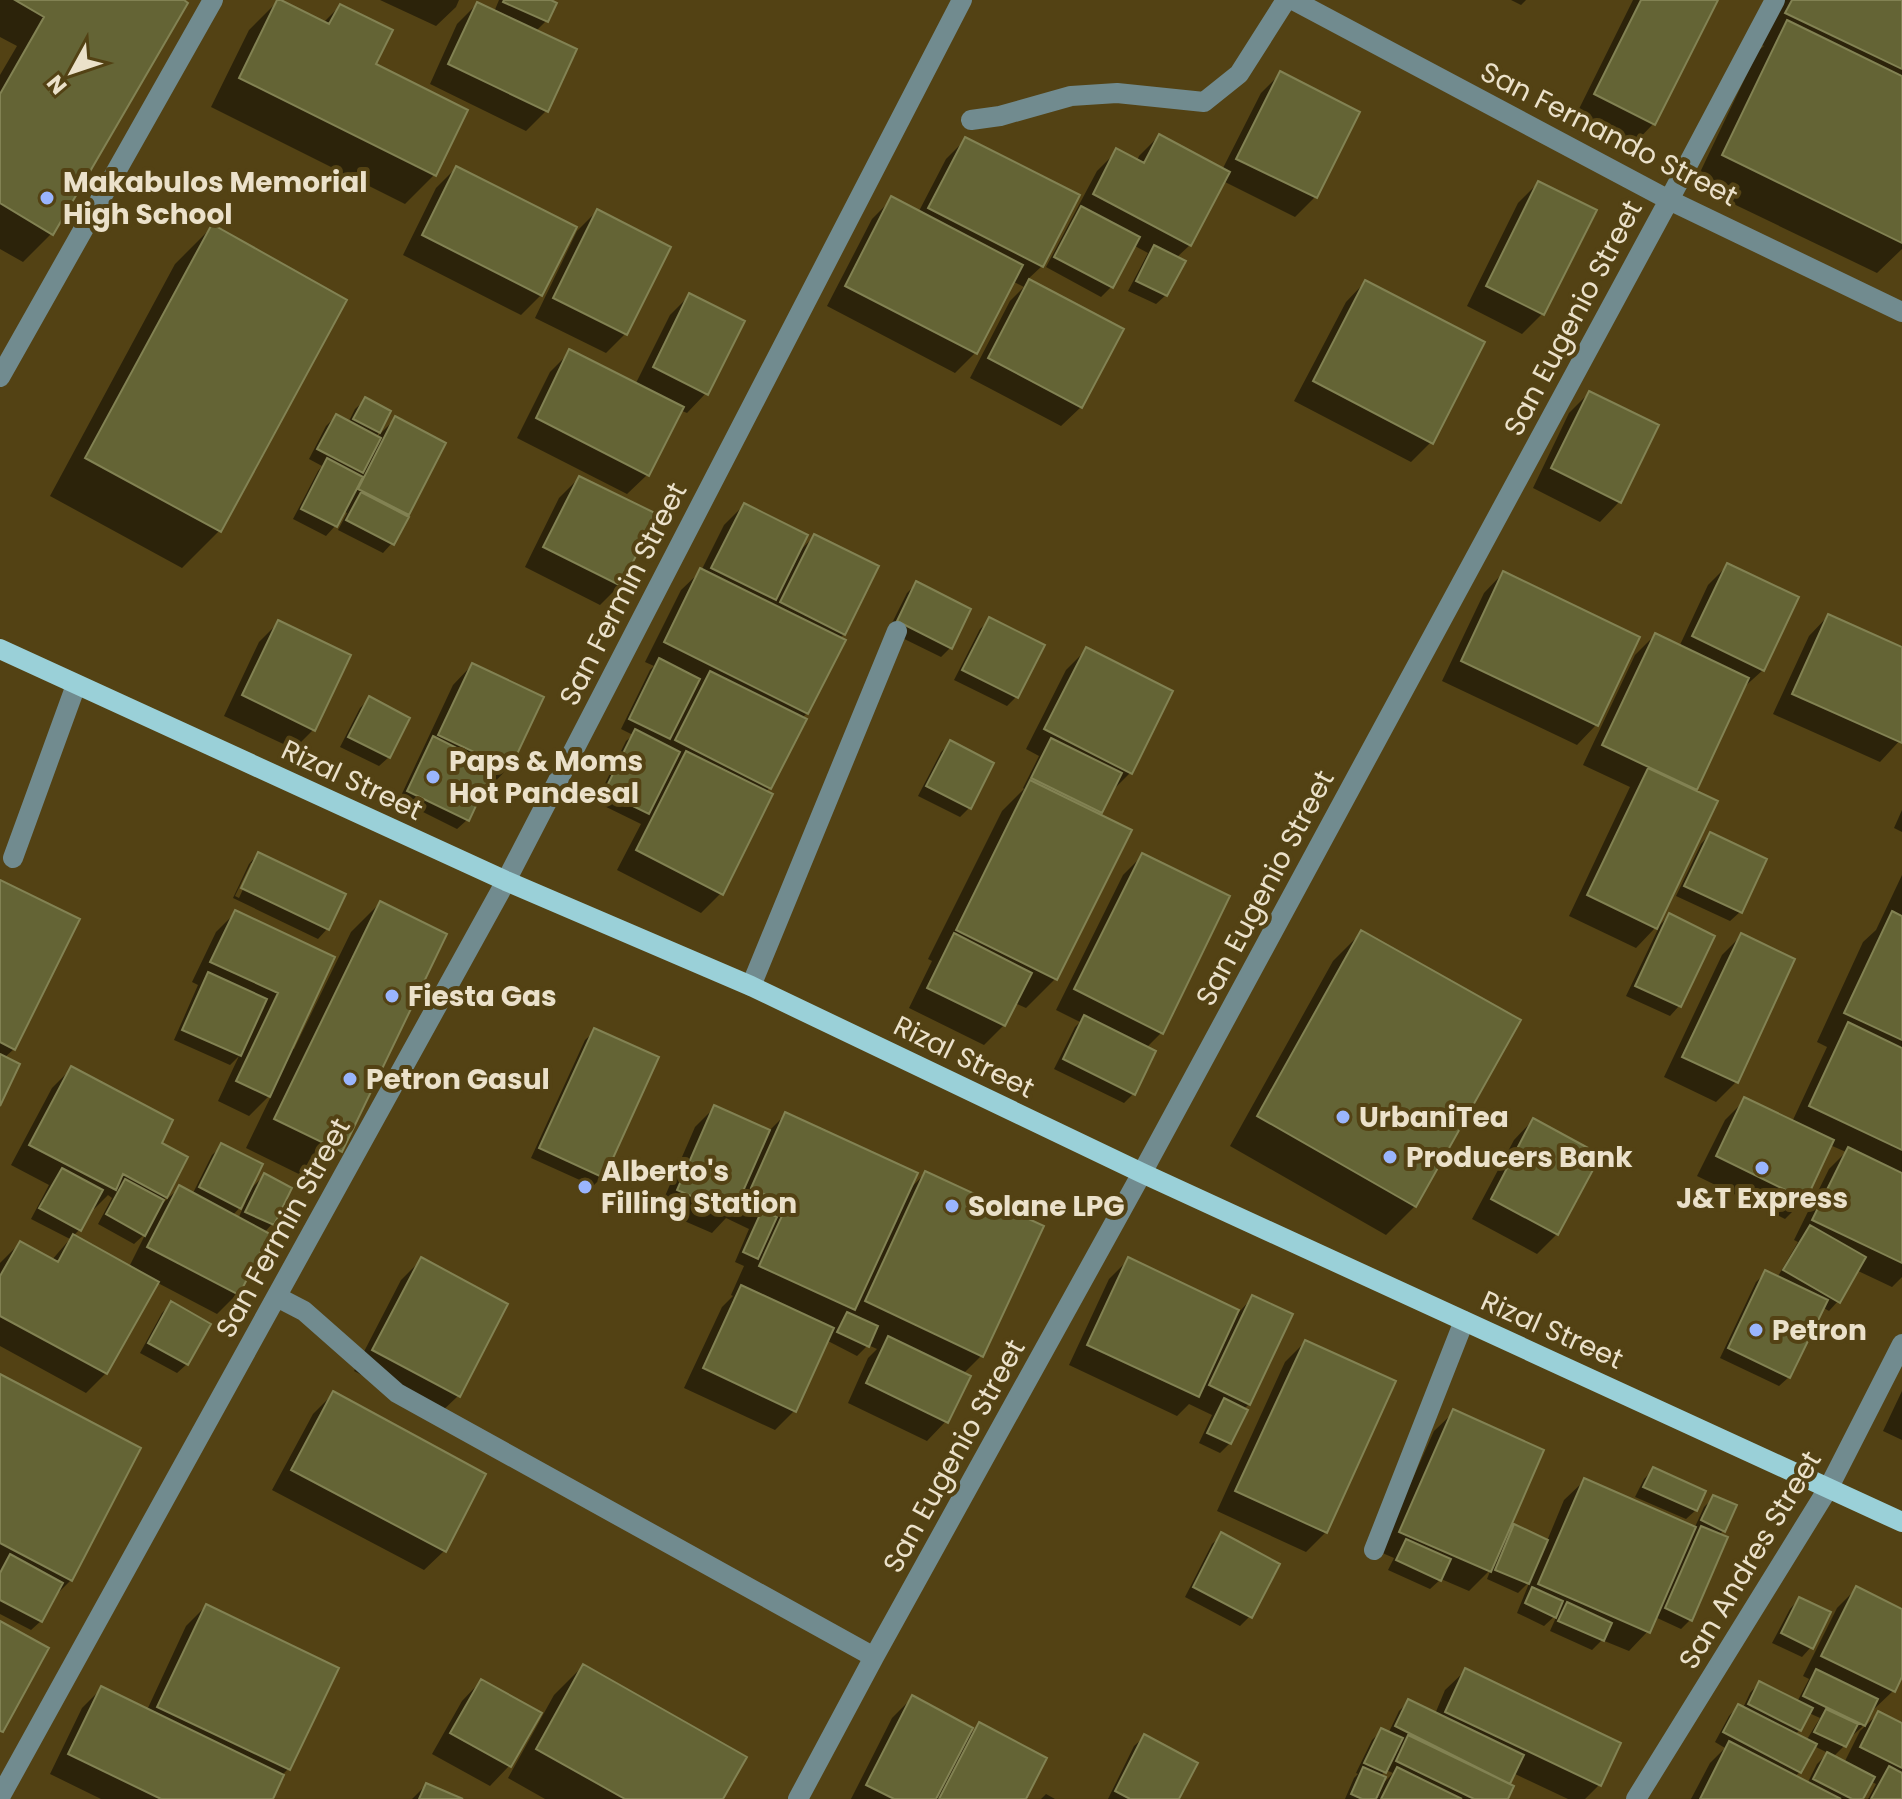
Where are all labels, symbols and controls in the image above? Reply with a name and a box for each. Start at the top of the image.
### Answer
north arrow [32,32,112,112]
street label: San Fernando Street [1474,52,1744,216]
text: N [40,68,74,101]
place label: Makabulos Memorial High School [63,163,368,234]
marker: Makabulos Memorial High School [38,189,56,207]
street label: San Eugenio Street [1494,193,1652,443]
street label: San Fermin Street [550,476,696,712]
street label: Rizal Street [275,730,429,830]
place label: Paps & Moms Hot Pandesal [449,742,643,813]
street label: San Eugenio Street [1186,763,1344,1013]
marker: Paps & Moms Hot Pandesal [424,768,442,786]
place label: Fiesta Gas [408,977,557,1016]
marker: Fiesta Gas [383,987,401,1005]
street label: Rizal Street [887,1006,1041,1108]
place label: Petron Gasul [366,1060,550,1099]
marker: Petron Gasul [341,1070,359,1088]
place label: UrbaniTea [1359,1098,1509,1137]
marker: UrbaniTea [1334,1108,1352,1126]
street label: San Fermin Street [206,1111,360,1345]
place label: Producers Bank [1406,1138,1633,1177]
marker: Producers Bank [1381,1148,1399,1166]
place label: Alberto's Filling Station [601,1152,797,1223]
marker: J&T Express [1753,1159,1771,1177]
marker: Alberto's Filling Station [576,1178,594,1196]
place label: J&T Express [1676,1179,1848,1218]
place label: Solane LPG [968,1187,1125,1226]
marker: Solane LPG [943,1197,961,1215]
street label: Rizal Street [1475,1281,1629,1379]
place label: Petron [1772,1311,1867,1350]
marker: Petron [1747,1321,1765,1339]
street label: San Eugenio Street [874,1332,1034,1580]
street label: San Andres Street [1669,1444,1831,1676]

